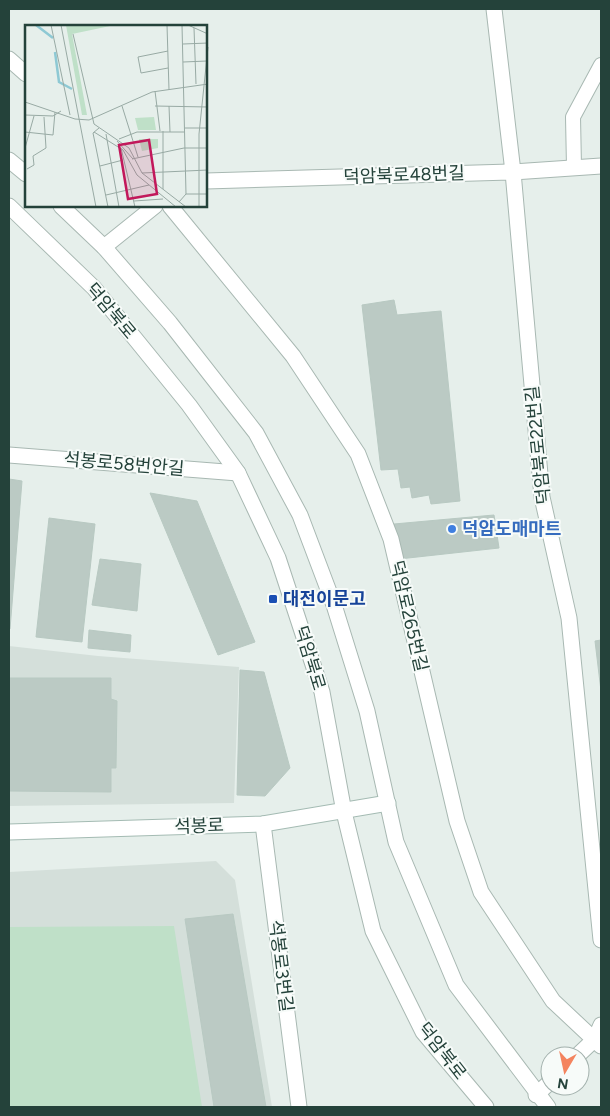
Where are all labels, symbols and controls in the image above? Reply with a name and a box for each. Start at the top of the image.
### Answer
inset map [25,25,208,208]
street label: 덕암북로48번길 [343,162,465,188]
street label: 덕암북로 [81,279,141,343]
street label: 덕암북로22번길 [521,384,555,506]
street label: 석봉로58번안길 [63,448,185,480]
place label: 덕암도매마트 [462,518,561,540]
marker: 덕암도매마트 [446,523,458,535]
street label: 덕암로265번길 [386,558,432,674]
place label: 대전이문고 [283,588,366,610]
marker: 대전이문고 [267,593,279,605]
street label: 덕암북로 [290,623,330,693]
street label: 석봉로 [174,814,224,838]
street label: 석봉로3번길 [264,919,298,1013]
street label: 덕암북로 [413,1018,471,1084]
north arrow [540,1046,590,1096]
text: N [556,1074,570,1093]

